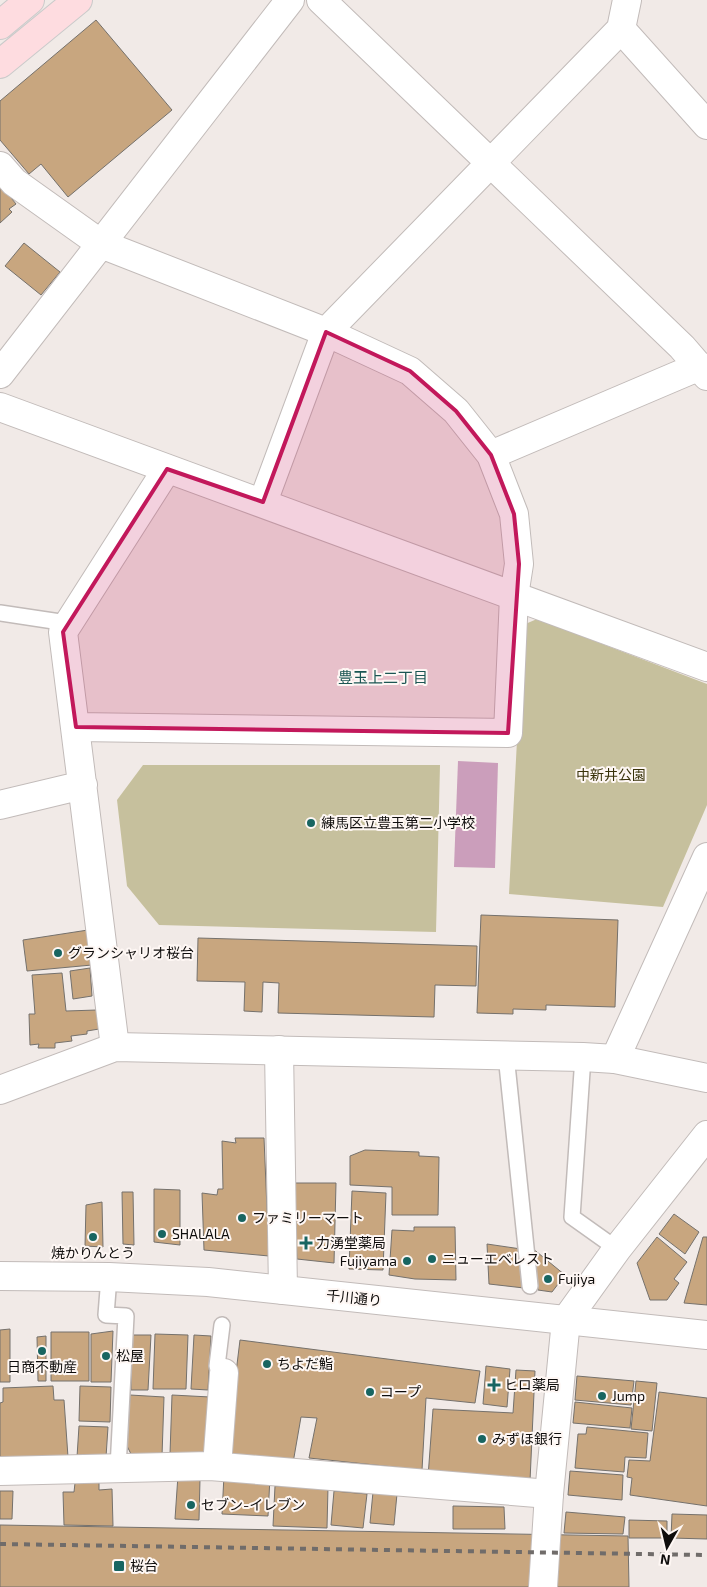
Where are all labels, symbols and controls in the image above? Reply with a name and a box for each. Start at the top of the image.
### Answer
district label: 豊玉上二丁目 [338,668,428,686]
park label: 中新井公園 [576,766,646,783]
place label: 練馬区立豊玉第二小学校 [321,814,475,831]
marker: 練馬区立豊玉第二小学校 [305,817,317,829]
place label: グランシャリオ桜台 [68,944,194,961]
marker: グランシャリオ桜台 [52,947,64,959]
place label: ファミリーマート [252,1209,364,1226]
marker: ファミリーマート [236,1212,248,1224]
place label: SHALALA [172,1225,230,1242]
marker: SHALALA [156,1228,168,1240]
marker: 焼かりんとう [87,1231,99,1243]
place label: 力湧堂薬局 [316,1234,386,1251]
marker: 力湧堂薬局 [300,1237,312,1249]
place label: 焼かりんとう [51,1244,135,1261]
place label: ニューエベレスト [442,1250,554,1267]
place label: Fujiyama [340,1252,397,1269]
marker: ニューエベレスト [426,1253,438,1265]
marker: Fujiyama [401,1255,413,1267]
place label: Fujiya [558,1270,595,1287]
marker: Fujiya [542,1273,554,1285]
street label: 千川通り [325,1286,383,1309]
marker: 日商不動産 [36,1345,48,1357]
place label: 松屋 [116,1347,144,1364]
marker: 松屋 [100,1350,112,1362]
place label: ちよだ鮨 [277,1355,333,1372]
place label: 日商不動産 [7,1358,77,1375]
marker: ちよだ鮨 [261,1358,273,1370]
place label: ヒロ薬局 [504,1376,560,1393]
marker: ヒロ薬局 [488,1379,500,1391]
place label: コープ [380,1383,421,1400]
marker: コープ [364,1386,376,1398]
place label: Jump [612,1387,645,1404]
marker: Jump [596,1390,608,1402]
place label: みずほ銀行 [492,1430,562,1447]
marker: みずほ銀行 [476,1433,488,1445]
place label: セブン-イレブン [201,1496,305,1513]
marker: セブン-イレブン [185,1499,197,1511]
north arrow [642,1522,692,1572]
text: N [659,1551,671,1569]
place label: 桜台 [130,1557,158,1574]
marker: 桜台 [112,1559,126,1573]

